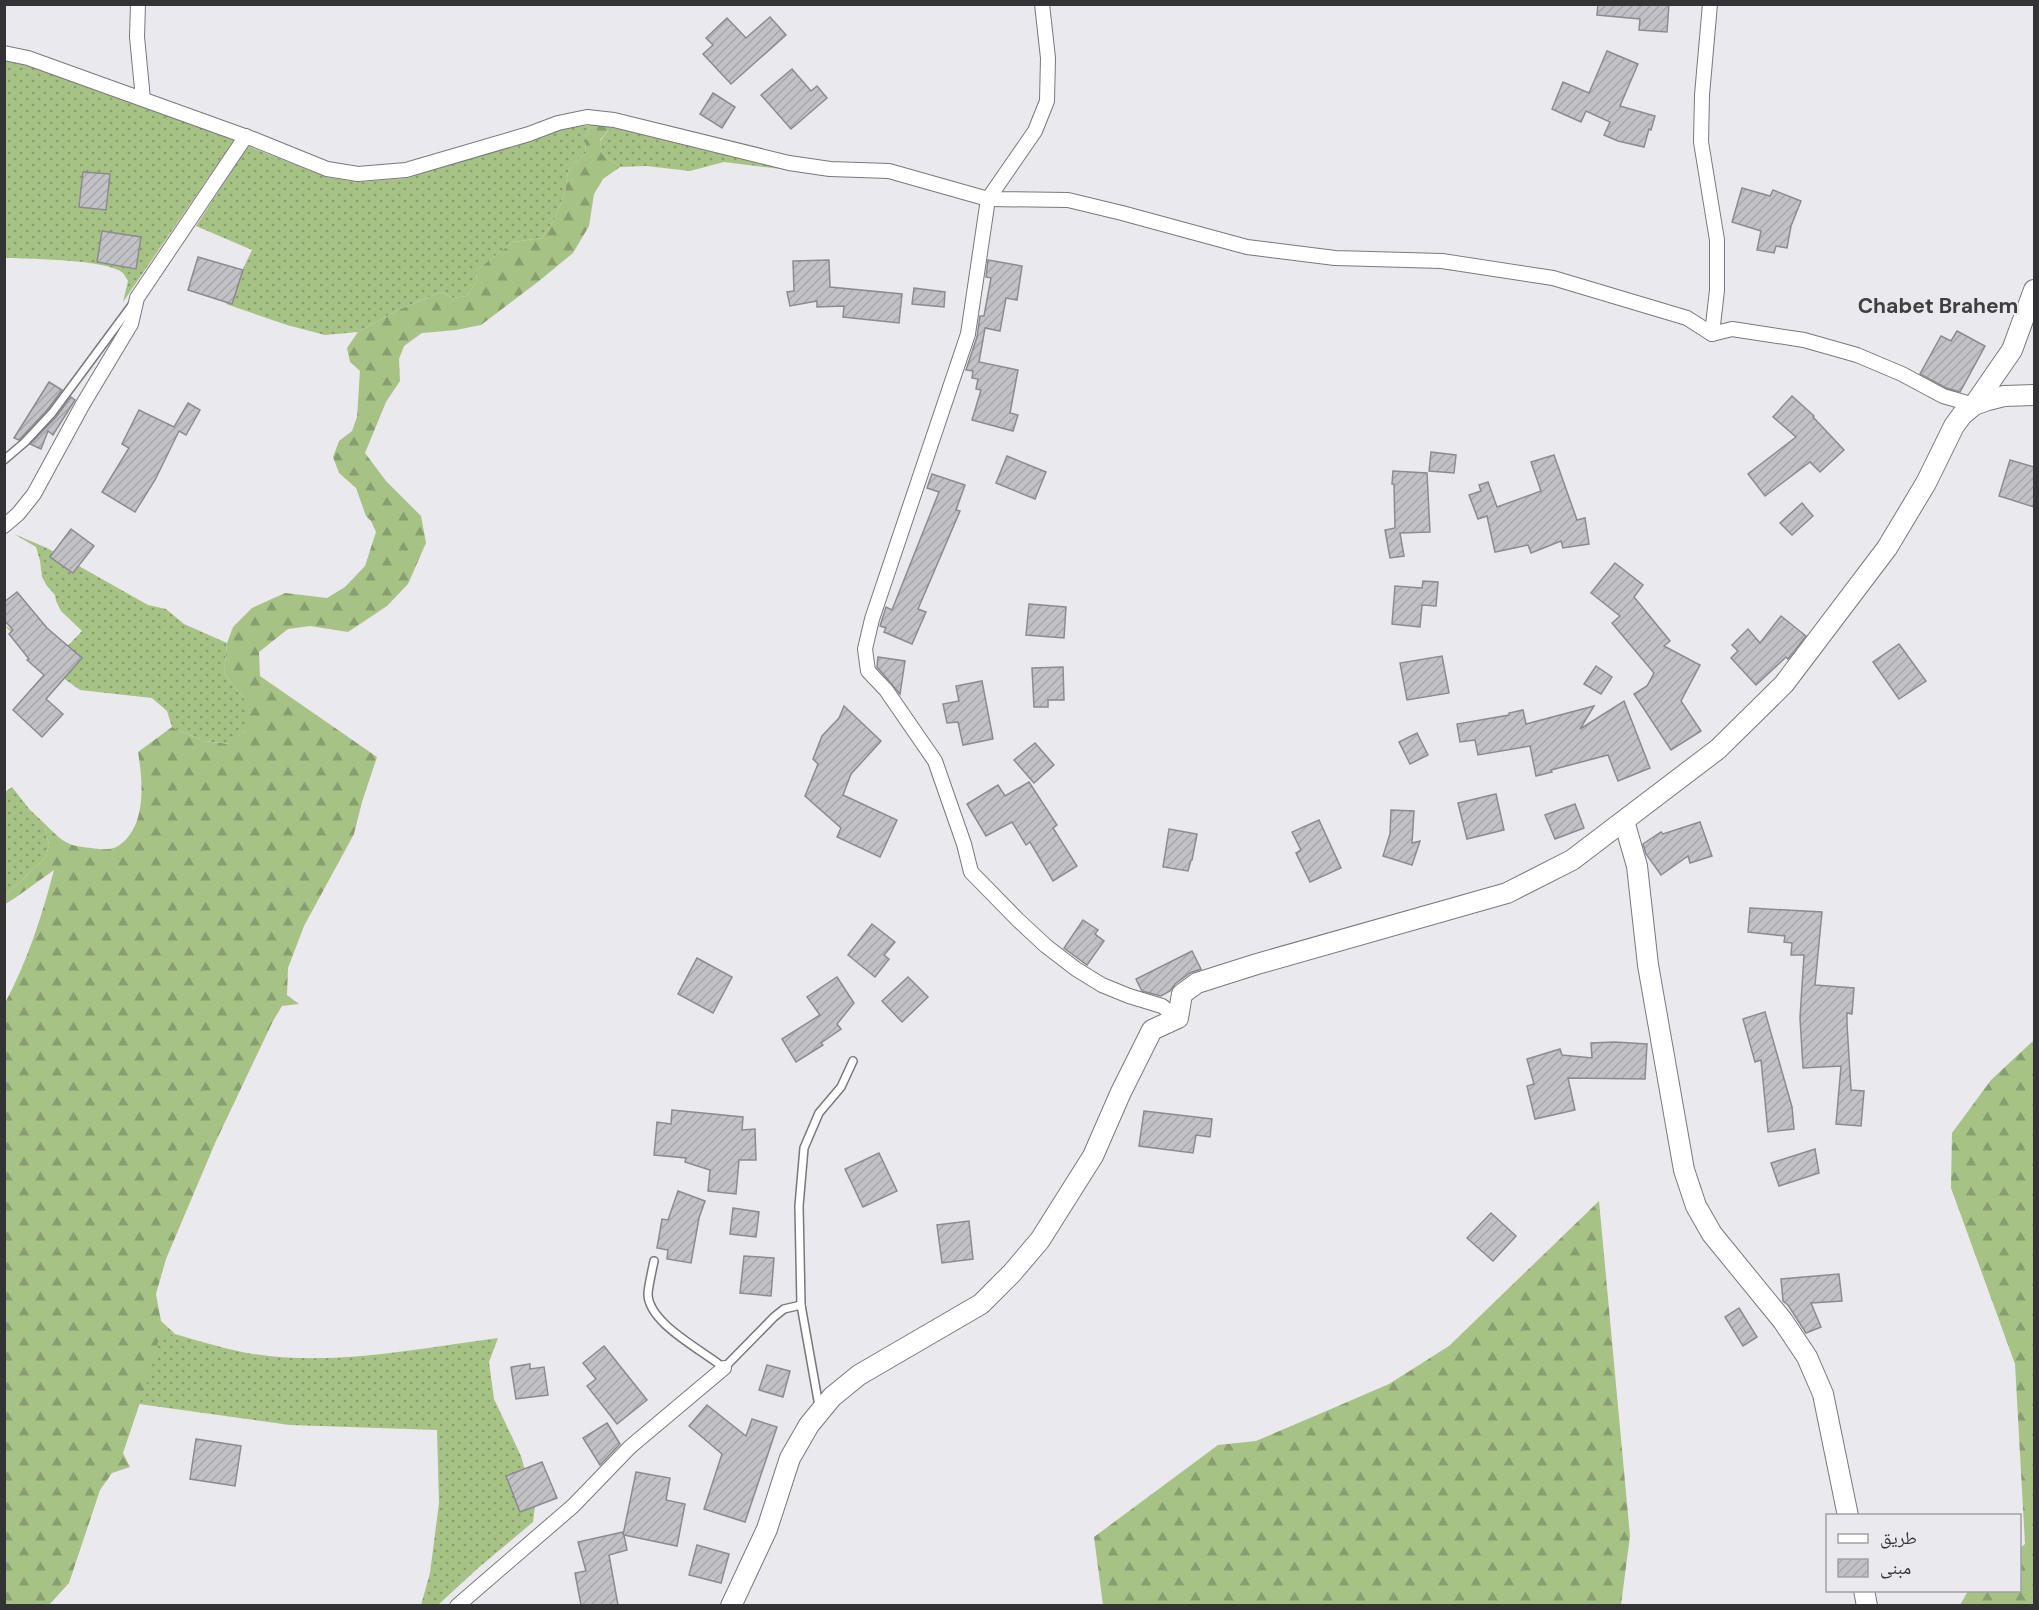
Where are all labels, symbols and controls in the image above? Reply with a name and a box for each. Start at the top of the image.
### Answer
district label: Chabet Brahem [1858,292,2018,320]
legend [1826,1514,2021,1592]
text: طريق [1880,1526,1917,1550]
text: مبنى [1880,1556,1911,1580]

